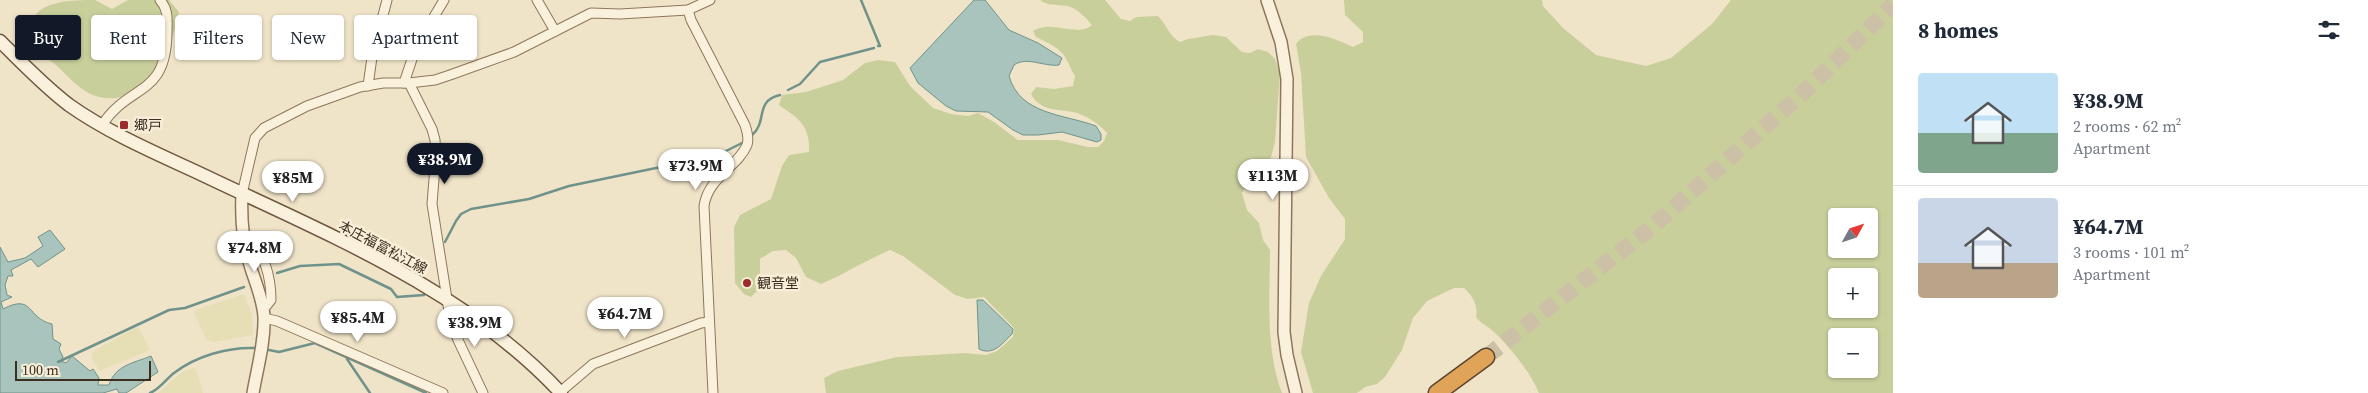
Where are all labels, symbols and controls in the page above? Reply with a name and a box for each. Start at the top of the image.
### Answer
chip: Buy [15,15,81,60]
chip: Rent [91,15,165,60]
chip: Filters [175,15,262,60]
chip: New [272,15,344,60]
chip: Apartment [354,15,477,60]
text: 8 homes [1918,16,1998,45]
icon: filters [2315,16,2343,44]
text: ¥38.9M [2073,86,2144,115]
icon: home [1958,93,2018,153]
place label: 郷戸 [134,115,162,135]
text: 2 rooms · 62 m² [2073,115,2181,137]
marker: 郷戸 [118,119,130,131]
text: Apartment [2073,137,2150,159]
pin: ¥38.9M [404,142,486,185]
text: ¥38.9M [418,148,472,170]
pin: ¥73.9M [655,148,737,191]
text: ¥73.9M [669,154,723,176]
pin: ¥113M [1238,158,1308,201]
pin: ¥85M [263,160,323,203]
text: ¥113M [1248,164,1298,186]
text: ¥85M [273,166,313,188]
north arrow [1828,208,1878,258]
map controls [1828,208,1878,378]
text: ¥64.7M [2073,212,2144,241]
street label: 本庄福富松江線 [335,215,431,279]
icon: home [1958,218,2018,278]
pin: ¥74.8M [214,230,296,273]
text: ¥74.8M [228,236,282,258]
text: 3 rooms · 101 m² [2073,241,2189,263]
text: Apartment [2073,263,2150,285]
button: + [1828,268,1878,318]
place label: 観音堂 [757,273,799,293]
marker: 観音堂 [741,277,753,289]
pin: ¥64.7M [584,296,666,339]
pin: ¥85.4M [317,300,399,343]
text: ¥64.7M [598,302,652,324]
text: ¥85.4M [331,306,385,328]
pin: ¥38.9M [434,306,516,348]
text: ¥38.9M [448,311,502,333]
button: − [1828,328,1878,378]
scale bar [15,358,151,381]
text: 100 m [22,360,59,380]

